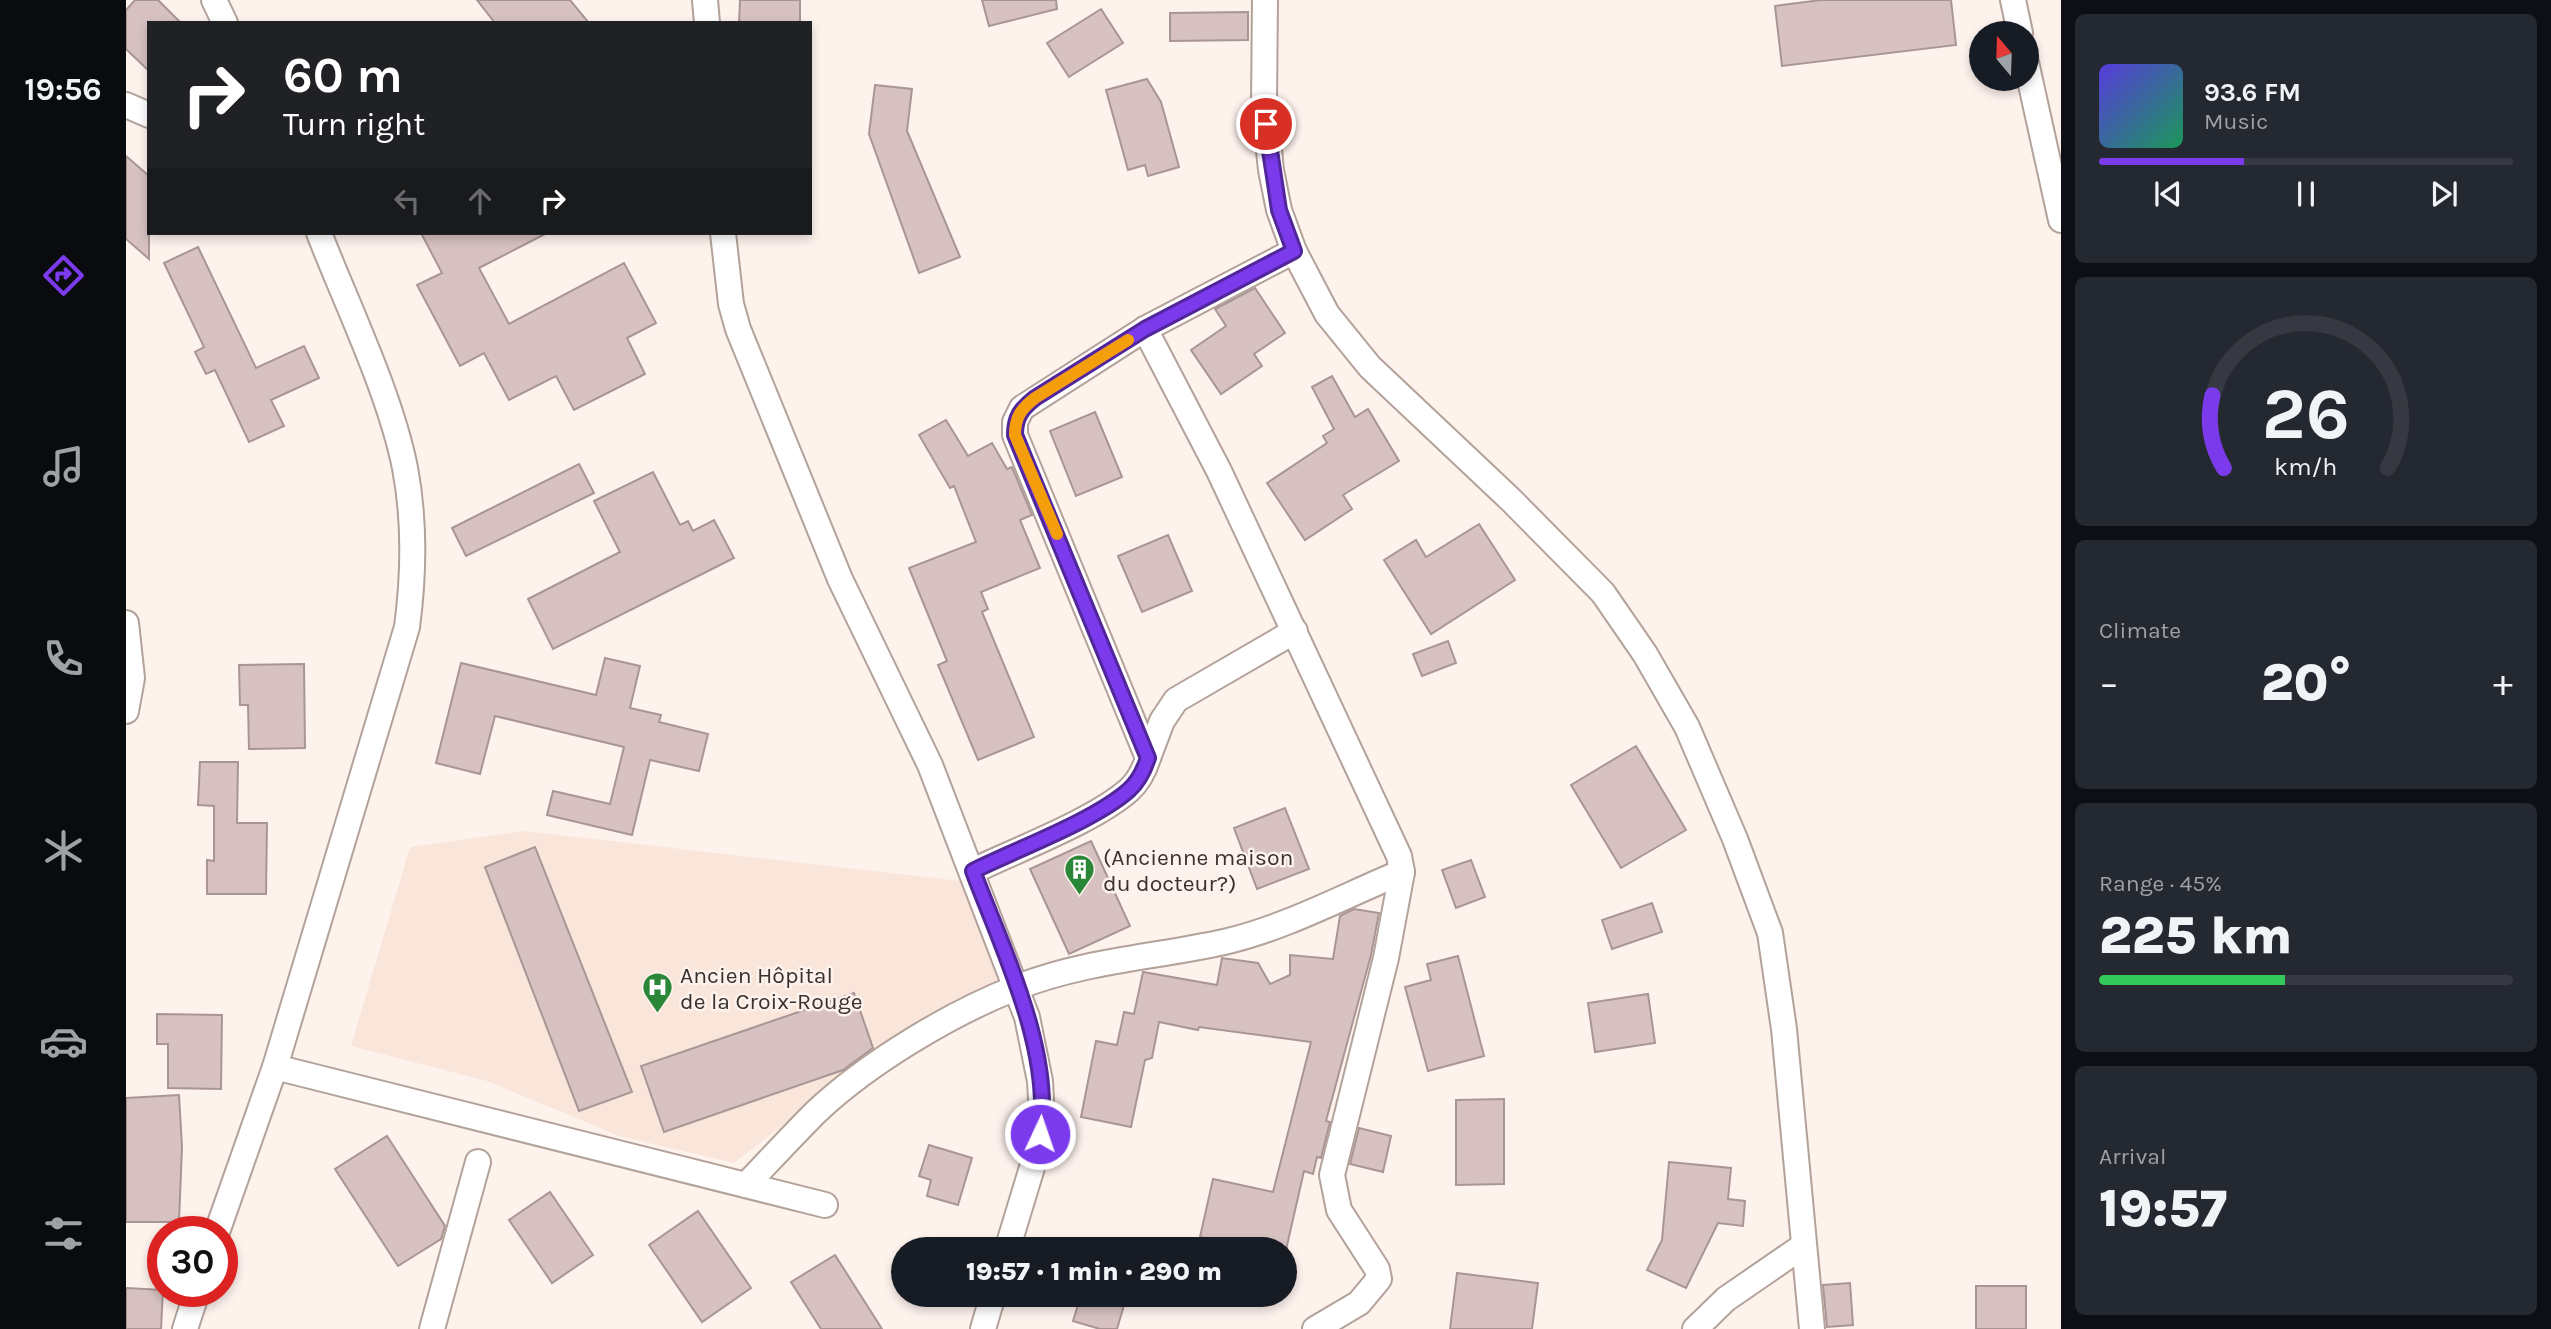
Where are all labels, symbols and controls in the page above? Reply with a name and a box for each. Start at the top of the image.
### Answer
north arrow [1969,21,2039,91]
map controls [1969,21,2039,91]
text: 60 m [283,47,403,104]
icon: right [168,49,259,140]
text: 19:56 [24,71,102,108]
text: 93.6 FM [2204,77,2301,108]
pin [1236,94,1296,154]
icon: arrive [1247,105,1285,143]
text: Turn right [283,106,425,143]
text: Music [2204,108,2268,135]
icon: previous [2149,175,2187,213]
icon: pause [2287,175,2325,213]
icon: next [2425,175,2463,213]
icon: left [388,182,426,220]
icon: ahead [461,182,499,220]
icon: right [534,182,572,220]
icon: directions [39,251,88,300]
text: 26 [2262,371,2350,456]
icon: music [39,442,88,491]
text: km/h [2274,451,2338,480]
text: Climate [2099,617,2181,644]
icon: phone [39,634,88,683]
text: 20° [2261,652,2351,713]
text: − [2099,661,2119,706]
text: + [2493,661,2513,706]
icon: climate [39,826,88,875]
place label: (Ancienne maison du docteur?) [1103,844,1293,897]
building icon: (Ancienne maison du docteur?) [1063,853,1097,897]
text: Range · 45% [2099,870,2222,897]
text: 225 km [2099,905,2292,966]
place label: Ancien Hôpital de la Croix-Rouge [680,962,862,1015]
hospital icon: Ancien Hôpital de la Croix-Rouge [640,971,674,1015]
icon: car [39,1017,88,1066]
position arrow [1003,1097,1077,1171]
text: Arrival [2099,1143,2166,1170]
text: 19:57 [2099,1178,2227,1239]
icon: filters [39,1209,88,1258]
speed limit sign: 30 [147,1216,238,1307]
text: 19:57 · 1 min · 290 m [966,1256,1222,1287]

